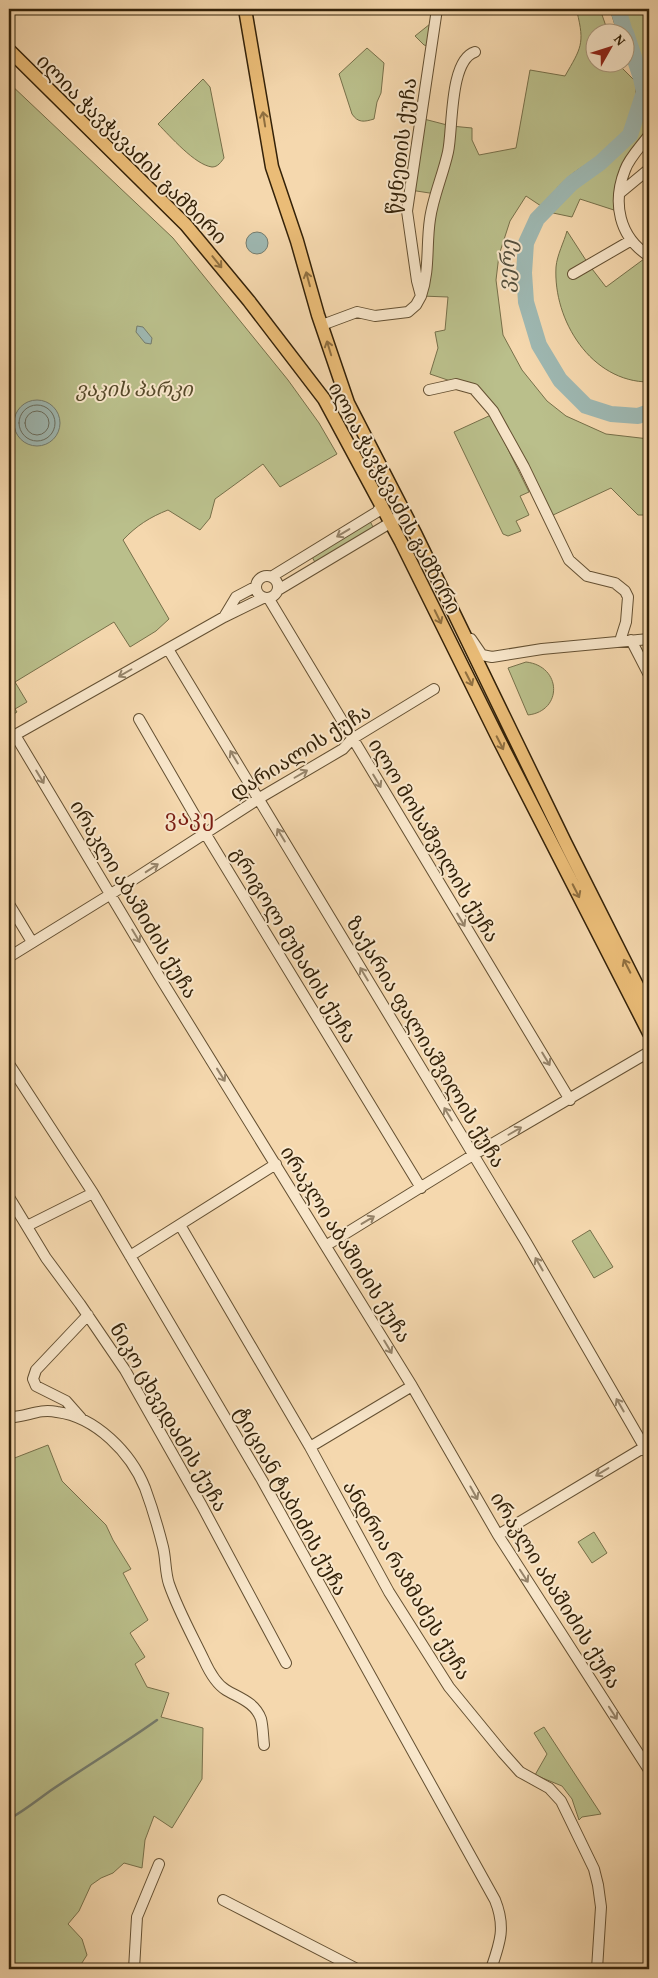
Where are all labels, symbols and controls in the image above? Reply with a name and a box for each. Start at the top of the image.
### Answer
north arrow [586,22,636,72]
text: N [609,30,631,50]
street label: ილია ჭავჭავაძის გამზირი [30,47,234,251]
street label: წყნეთის ქუჩა [378,76,423,216]
one-way arrow [258,111,268,127]
water label: ვერე [489,238,524,293]
one-way arrow [212,255,223,268]
one-way arrow [303,271,312,287]
one-way arrow [323,340,333,356]
park label: ვაკის პარკი [75,374,194,403]
street label: ილია ჭავჭავაძის გამზირი [322,376,469,619]
one-way arrow [336,528,350,538]
one-way arrow [434,609,443,624]
one-way arrow [119,668,133,678]
one-way arrow [465,671,474,686]
street label: დარიალის ქუჩა [223,696,376,807]
street label: ილო მოსაშვილის ქუჩა [362,732,507,947]
one-way arrow [496,735,505,750]
one-way arrow [229,750,239,764]
one-way arrow [294,768,308,778]
one-way arrow [35,770,45,784]
one-way arrow [373,773,383,787]
street label: ირაკლი აბაშიძის ქუჩა [63,794,205,1004]
district label: ვაკე [164,801,216,833]
one-way arrow [275,828,285,842]
street label: გრიგოლ მუხაძის ქუჩა [224,841,365,1048]
one-way arrow [145,863,159,873]
one-way arrow [571,883,581,898]
street label: ზაქარია ფალიაშვილის ქუჩა [340,911,513,1173]
one-way arrow [457,912,467,926]
one-way arrow [131,929,141,943]
one-way arrow [622,958,632,973]
one-way arrow [359,968,369,982]
one-way arrow [541,1051,551,1065]
one-way arrow [216,1067,226,1081]
one-way arrow [442,1107,452,1121]
one-way arrow [508,1125,522,1135]
street label: ირაკლი აბაშიძის ქუჩა [274,1140,419,1348]
one-way arrow [361,1214,375,1224]
one-way arrow [534,1257,543,1272]
street label: ნიკო ცხვედაძის ქუჩა [103,1317,236,1517]
one-way arrow [384,1339,394,1353]
one-way arrow [615,1397,625,1412]
street label: ტიციან ტაბიძის ქუჩა [227,1401,356,1601]
one-way arrow [596,1468,610,1478]
street label: ანდრია რაზმაძეს ქუჩა [336,1474,479,1685]
one-way arrow [470,1485,480,1500]
street label: ირაკლი აბაშიძის ქუჩა [484,1486,629,1694]
one-way arrow [519,1569,529,1583]
one-way arrow [608,1705,618,1719]

